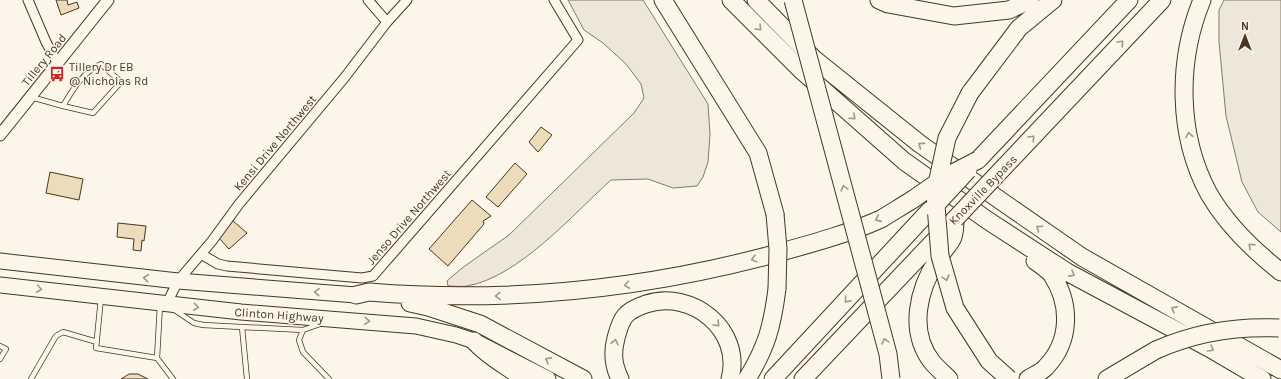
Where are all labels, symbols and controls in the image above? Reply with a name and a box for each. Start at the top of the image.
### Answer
north arrow [1225,16,1265,56]
text: N [1241,20,1249,33]
one-way arrow [754,23,762,30]
street label: Tillery Road [19,31,69,89]
one-way arrow [1116,41,1123,48]
place label: Tillery Dr EB @ Nicholas Rd [69,60,148,88]
bus stop icon: Tillery Dr EB @ Nicholas Rd [48,65,66,83]
street label: Kensi Drive Northwest [231,92,320,194]
one-way arrow [849,112,856,119]
one-way arrow [1185,132,1194,138]
one-way arrow [1027,135,1035,143]
one-way arrow [918,142,925,150]
street label: Knoxville Bypass [946,152,1020,228]
street label: Jenso Drive Northwest [364,166,454,267]
one-way arrow [840,185,849,192]
one-way arrow [875,214,882,222]
one-way arrow [1036,225,1043,232]
one-way arrow [1248,244,1256,251]
one-way arrow [751,254,758,263]
one-way arrow [1068,270,1075,277]
one-way arrow [143,273,149,282]
one-way arrow [941,274,950,281]
one-way arrow [624,281,630,290]
one-way arrow [36,285,42,294]
one-way arrow [314,287,321,296]
one-way arrow [495,292,501,300]
one-way arrow [845,296,852,303]
one-way arrow [193,303,199,312]
street label: Clinton Highway [234,305,324,325]
one-way arrow [1171,306,1179,313]
one-way arrow [364,317,370,326]
one-way arrow [712,319,719,327]
one-way arrow [881,337,889,344]
one-way arrow [611,339,619,345]
one-way arrow [1207,345,1214,352]
one-way arrow [545,358,553,365]

